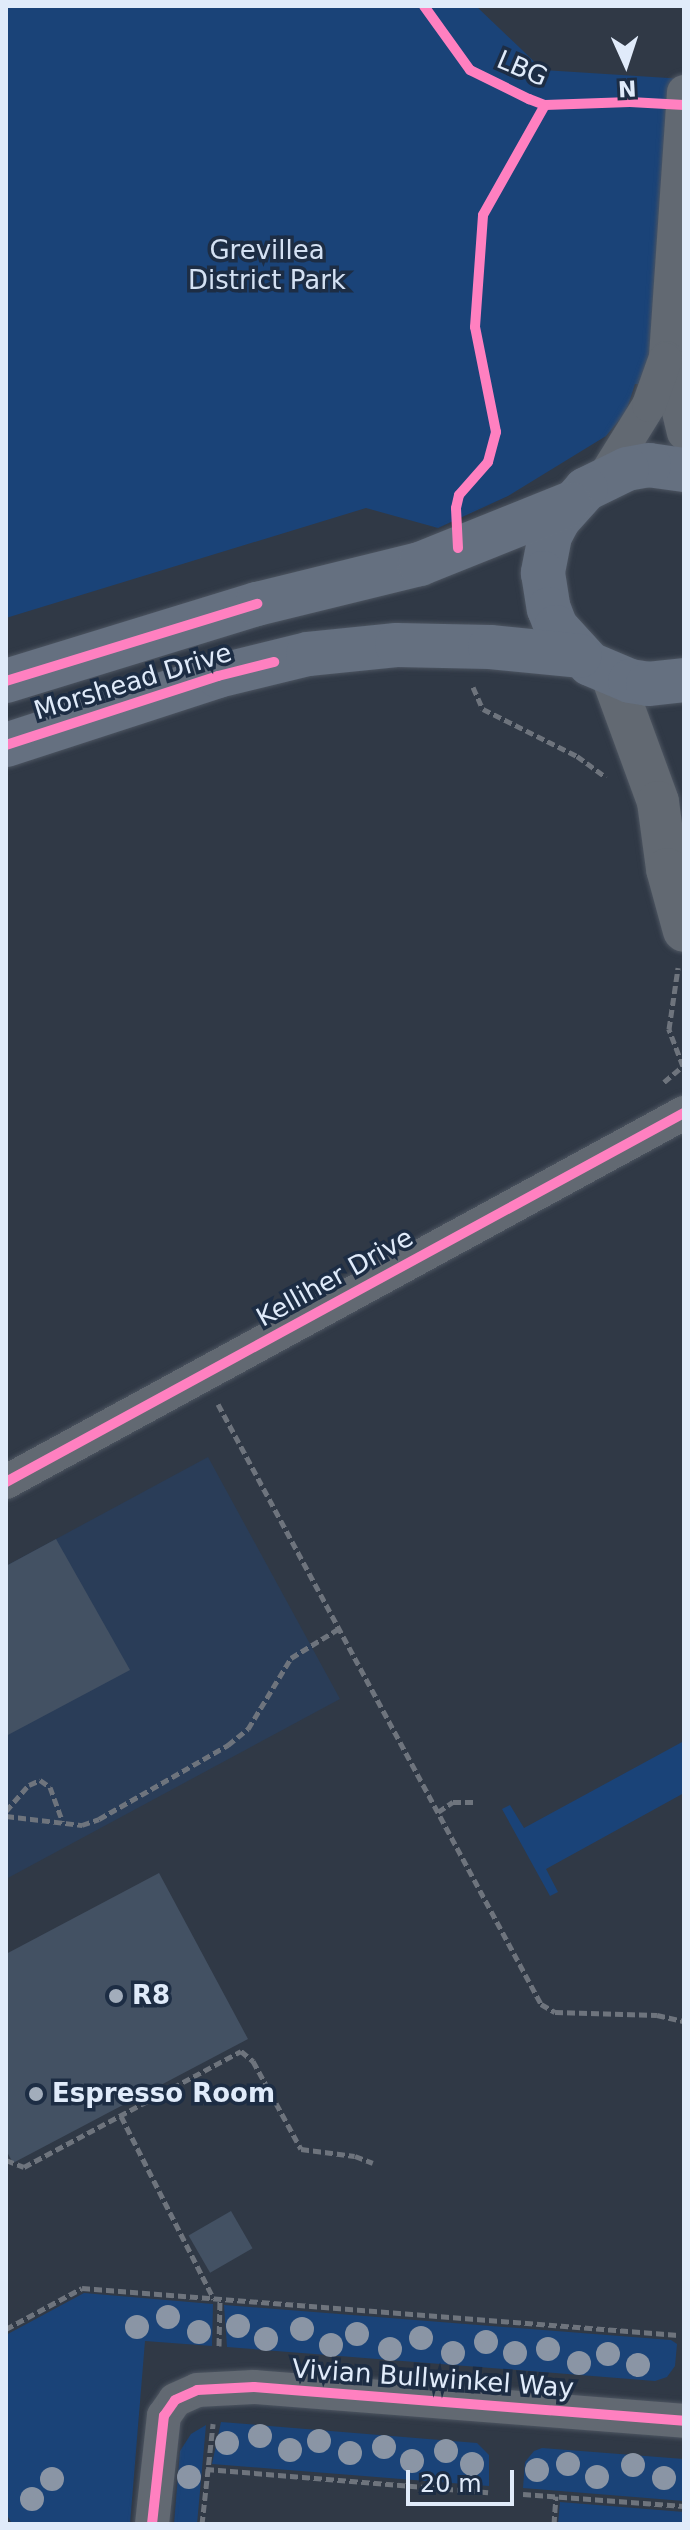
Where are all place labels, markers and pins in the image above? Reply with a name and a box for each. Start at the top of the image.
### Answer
place label: R8 [132,1980,170,2012]
marker: R8 [107,1987,125,2005]
place label: Espresso Room [52,2078,275,2110]
marker: Espresso Room [27,2085,45,2103]

